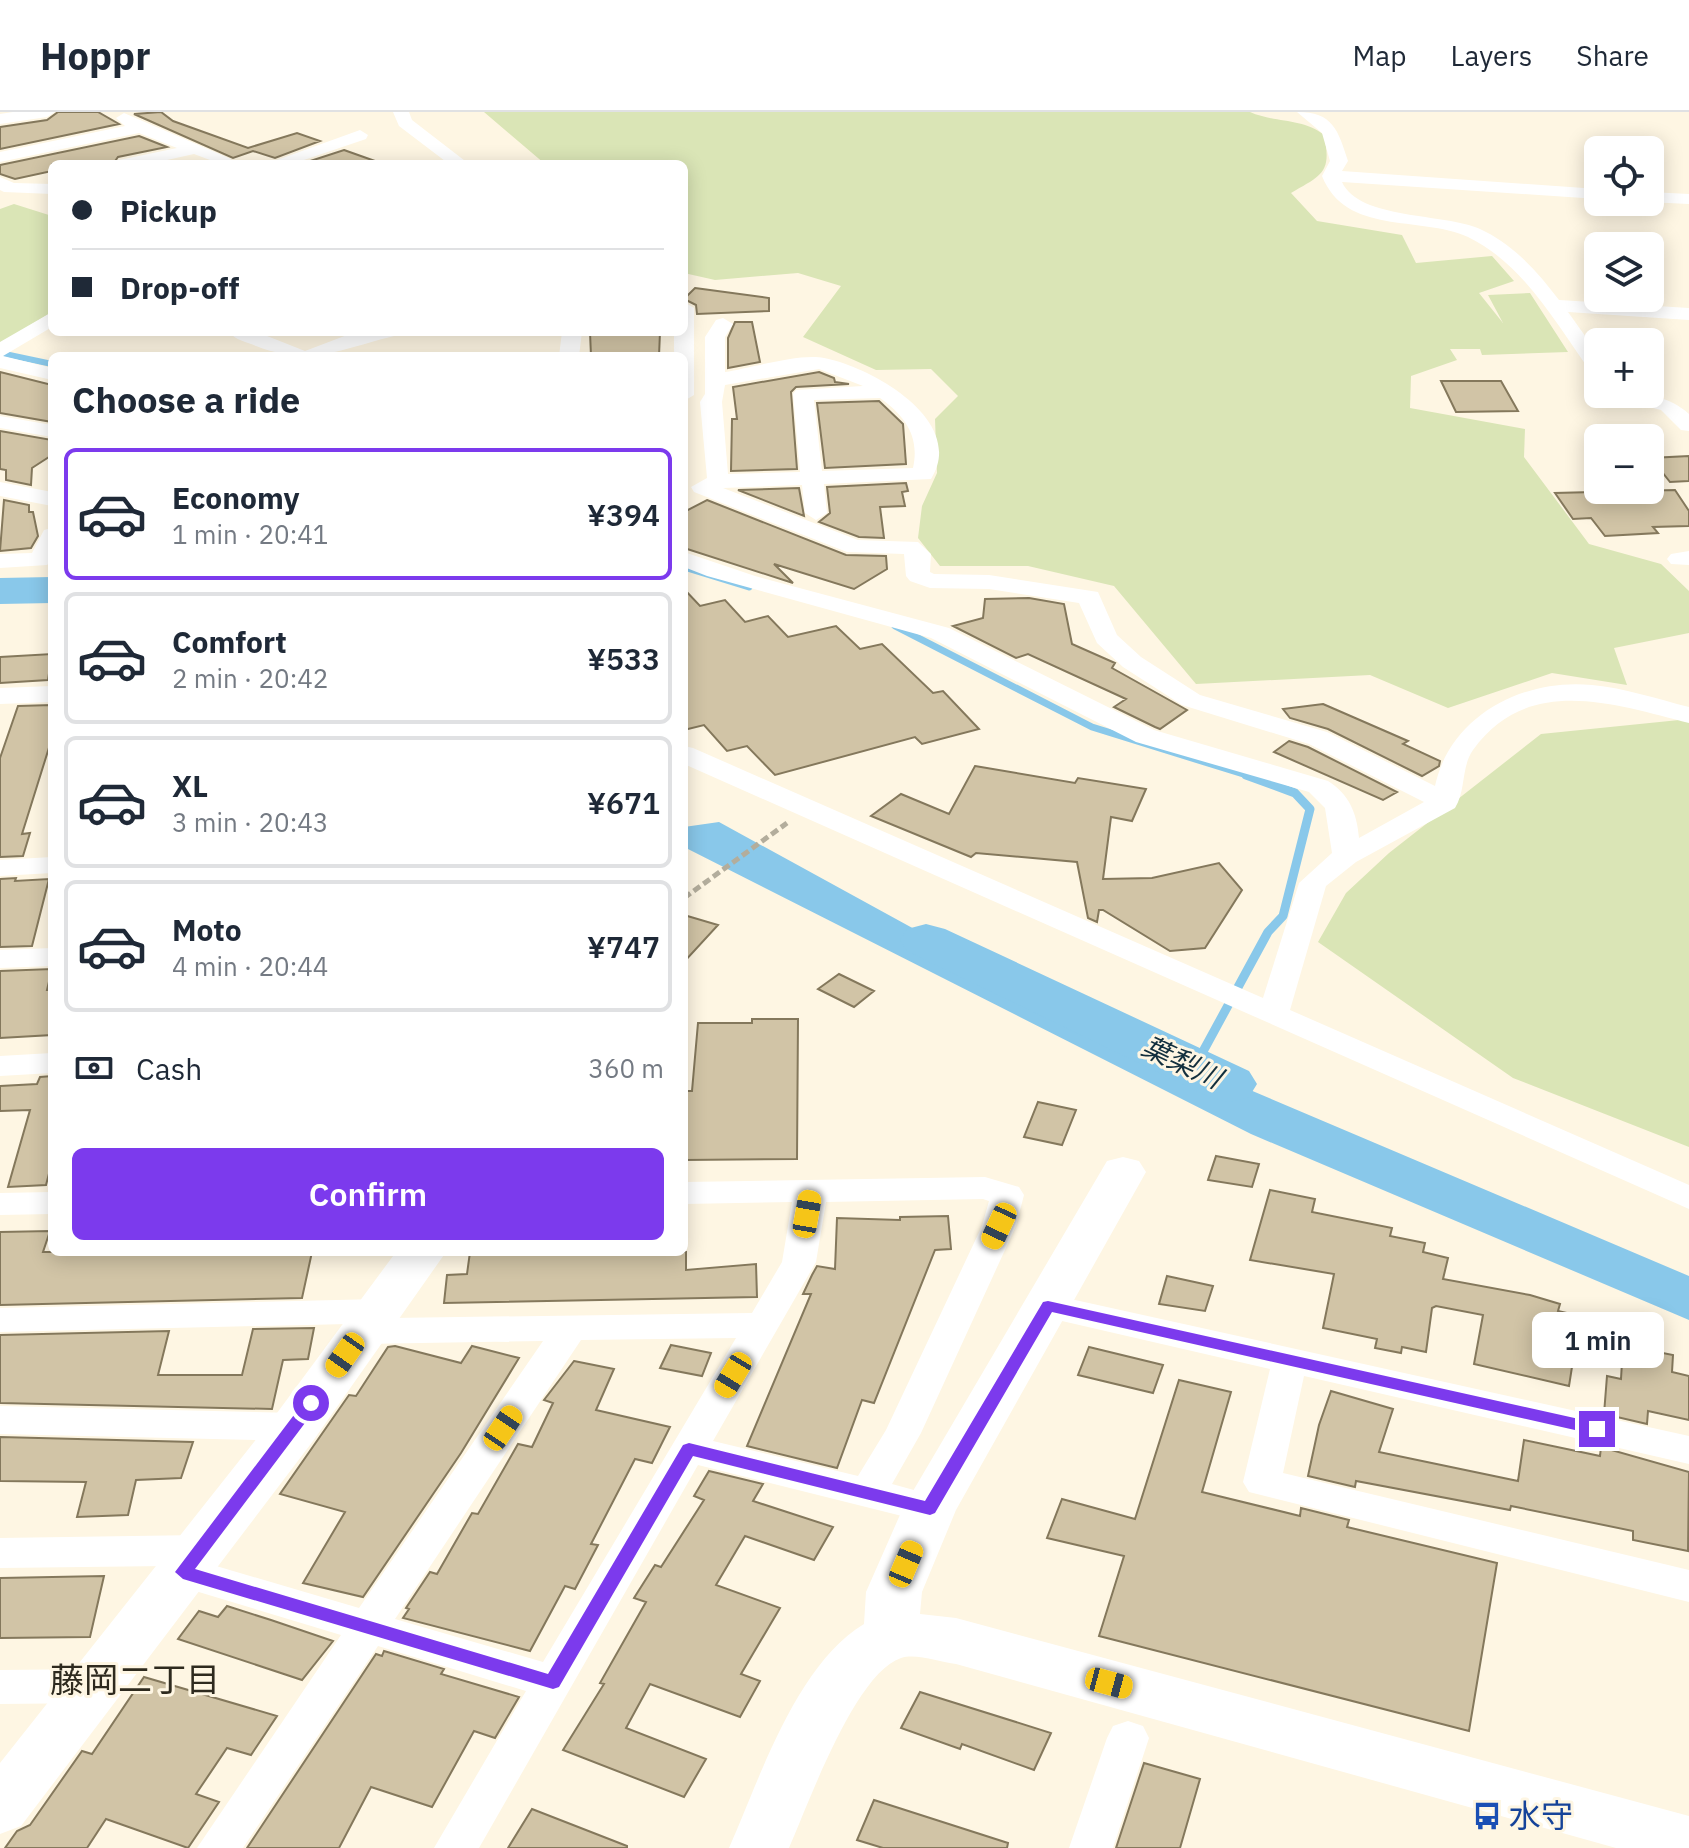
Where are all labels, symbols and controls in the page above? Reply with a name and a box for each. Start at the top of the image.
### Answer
text: Hoppr [40,31,151,80]
text: Map [1352,37,1406,74]
text: Layers [1450,37,1532,74]
text: Share [1576,37,1649,74]
map controls [1584,136,1664,504]
button: locate [1584,136,1664,216]
text: Pickup [120,191,217,230]
button: layers [1584,232,1664,312]
text: Drop-off [120,268,239,307]
button: + [1584,328,1664,408]
text: Choose a ride [72,376,300,423]
button: − [1584,424,1664,504]
icon: car [76,478,148,550]
text: Economy [172,478,300,517]
text: ¥394 [587,495,660,534]
text: 1 min · 20:41 [172,517,328,551]
icon: car [76,622,148,694]
text: Comfort [172,622,287,661]
text: ¥533 [587,639,660,678]
text: 2 min · 20:42 [172,661,328,695]
icon: car [76,766,148,838]
text: XL [172,766,208,805]
text: ¥671 [587,783,660,822]
text: 3 min · 20:43 [172,805,328,839]
icon: car [76,910,148,982]
text: Moto [172,910,242,949]
text: ¥747 [587,927,660,966]
text: 4 min · 20:44 [172,949,328,983]
water label: 葉梨川 [1136,1027,1231,1097]
icon: cash [72,1046,116,1090]
text: Cash [136,1049,202,1088]
text: 360 m [588,1051,664,1085]
button: Confirm [72,1148,664,1240]
car [791,1188,823,1240]
car [978,1199,1020,1253]
callout: 1 min [1531,1313,1663,1369]
text: 1 min [1564,1323,1632,1357]
car [321,1328,369,1382]
car [710,1348,756,1402]
route start [293,1385,329,1421]
car [480,1401,526,1455]
route end [1579,1411,1615,1447]
car [886,1537,926,1591]
district label: 藤岡二丁目 [50,1657,220,1701]
car [1083,1665,1135,1701]
place label: 水守 [1509,1794,1573,1836]
bus stop icon: 水守 [1472,1801,1502,1831]

